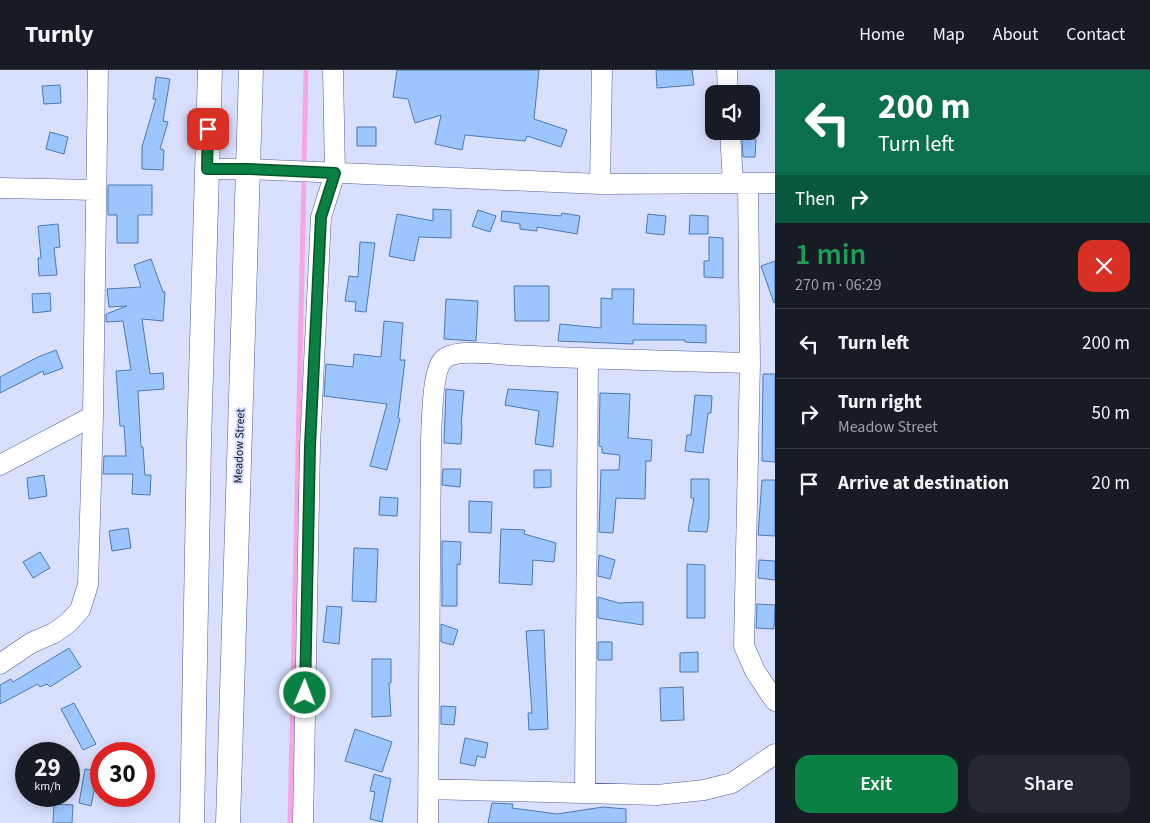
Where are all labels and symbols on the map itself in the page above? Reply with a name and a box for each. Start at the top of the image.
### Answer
pin [187,108,229,150]
street label: Meadow Street [230,408,249,484]
position arrow [278,666,330,718]
speed limit sign: 30 [90,742,155,807]

